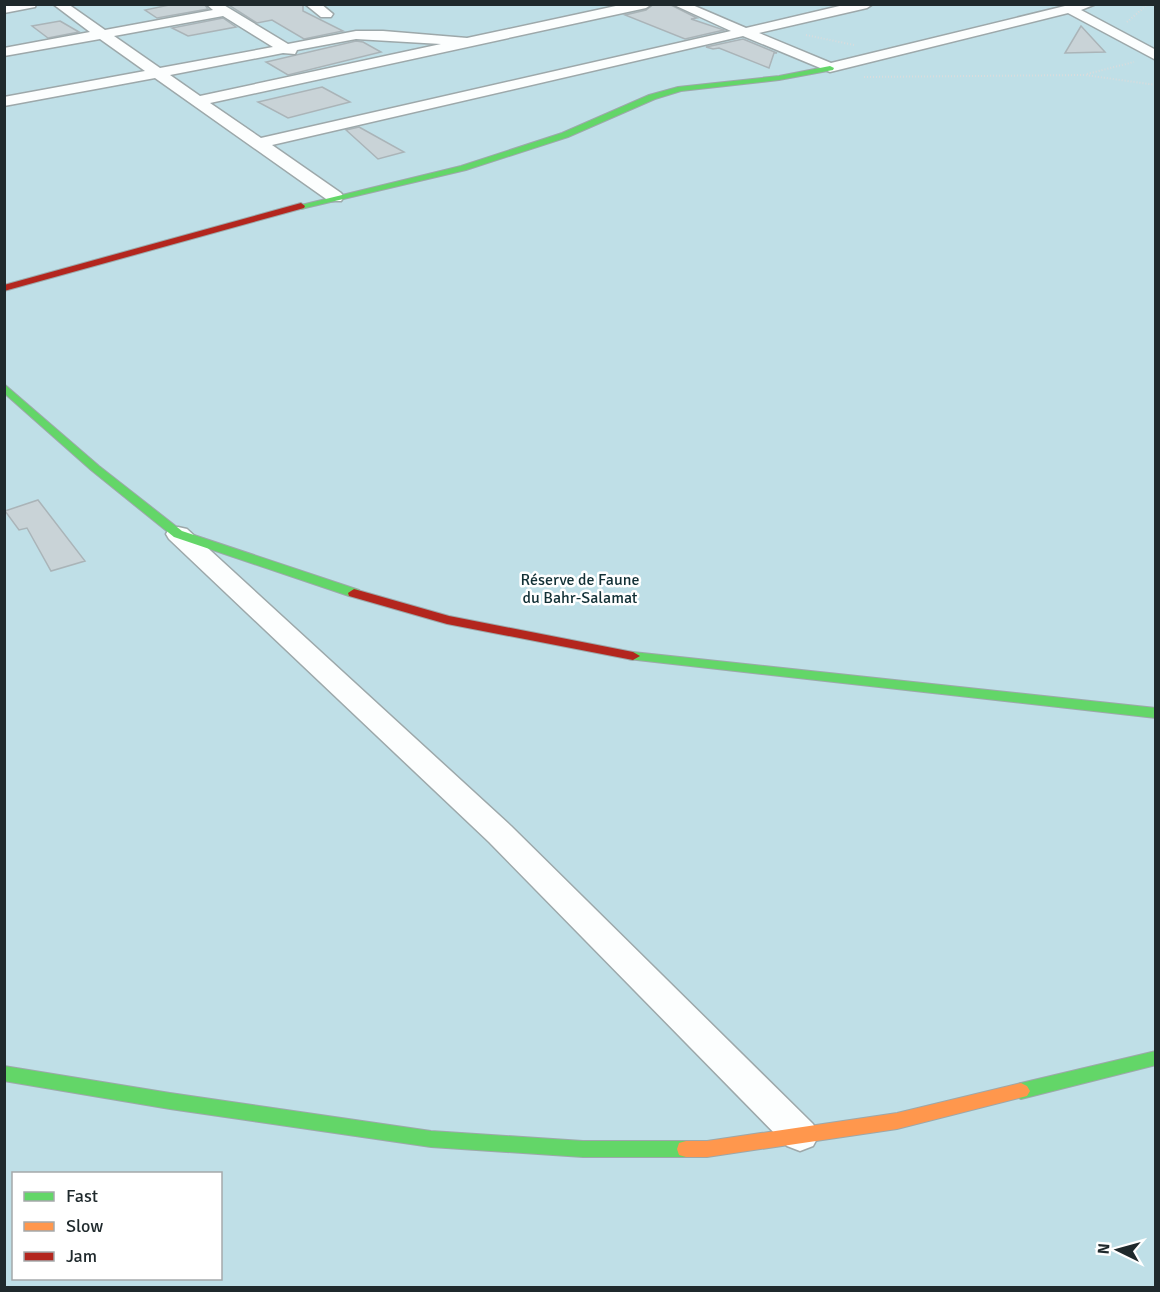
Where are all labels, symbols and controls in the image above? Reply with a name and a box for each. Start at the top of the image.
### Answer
park label: Réserve de Faune du Bahr-Salamat [521,570,639,608]
legend [12,1172,222,1280]
text: Fast [66,1185,98,1207]
text: Slow [66,1215,103,1237]
north arrow [1088,1220,1148,1280]
text: N [1094,1242,1115,1255]
text: Jam [66,1245,97,1267]

